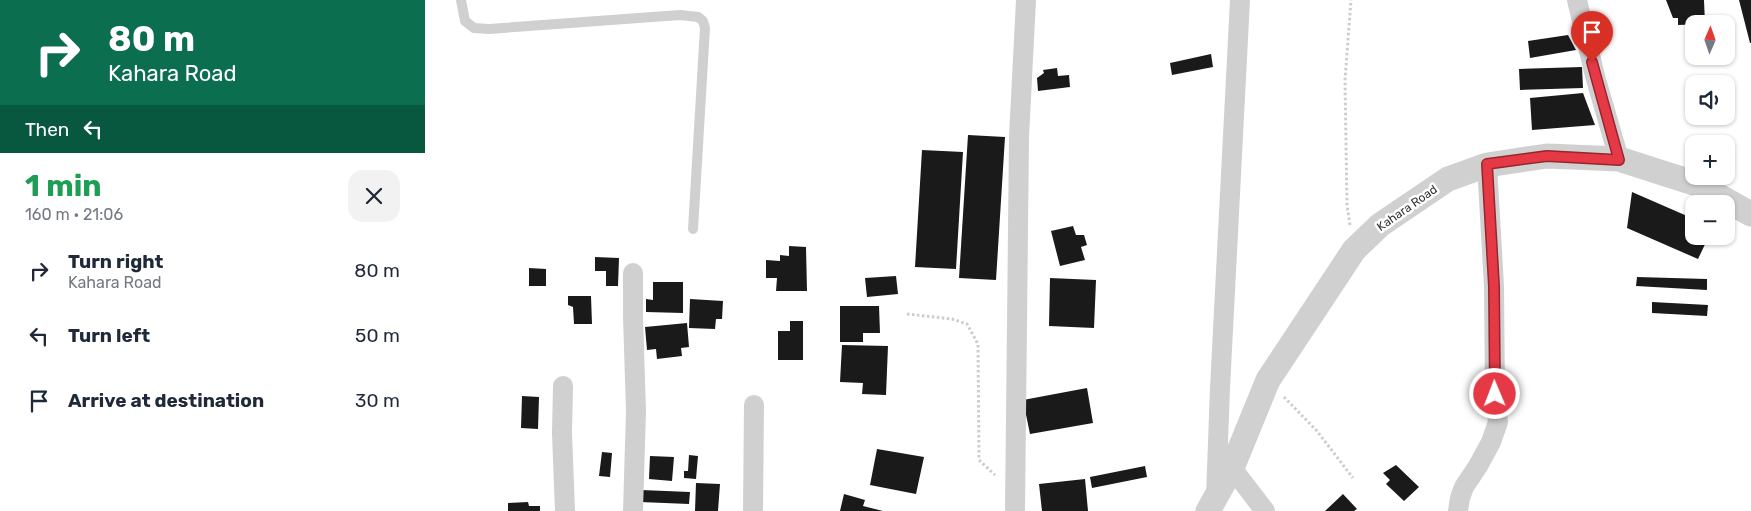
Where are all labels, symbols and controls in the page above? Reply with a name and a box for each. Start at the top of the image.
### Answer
pin [1571,11,1613,62]
north arrow [1685,15,1735,65]
map controls [1685,15,1735,245]
text: 80 m [108,18,195,60]
icon: arrive [1578,18,1606,46]
icon: right [25,20,90,85]
text: Kahara Road [108,60,237,87]
button: sound [1685,75,1735,125]
icon: left [79,115,107,143]
text: Then [25,118,69,141]
button: + [1685,135,1735,185]
text: 1 min [25,168,102,204]
button: close [348,170,400,222]
street label: Kahara Road [1374,182,1440,234]
button: − [1685,195,1735,245]
text: 160 m · 21:06 [25,205,123,224]
text: Turn right [68,250,163,273]
icon: right [25,257,53,285]
text: 80 m [354,259,400,282]
text: Kahara Road [68,273,162,292]
icon: left [25,322,53,350]
text: Turn left [68,324,150,347]
text: 50 m [355,324,400,347]
position arrow [1468,367,1520,419]
icon: arrive [25,387,53,415]
text: Arrive at destination [68,389,264,412]
text: 30 m [355,389,400,412]

